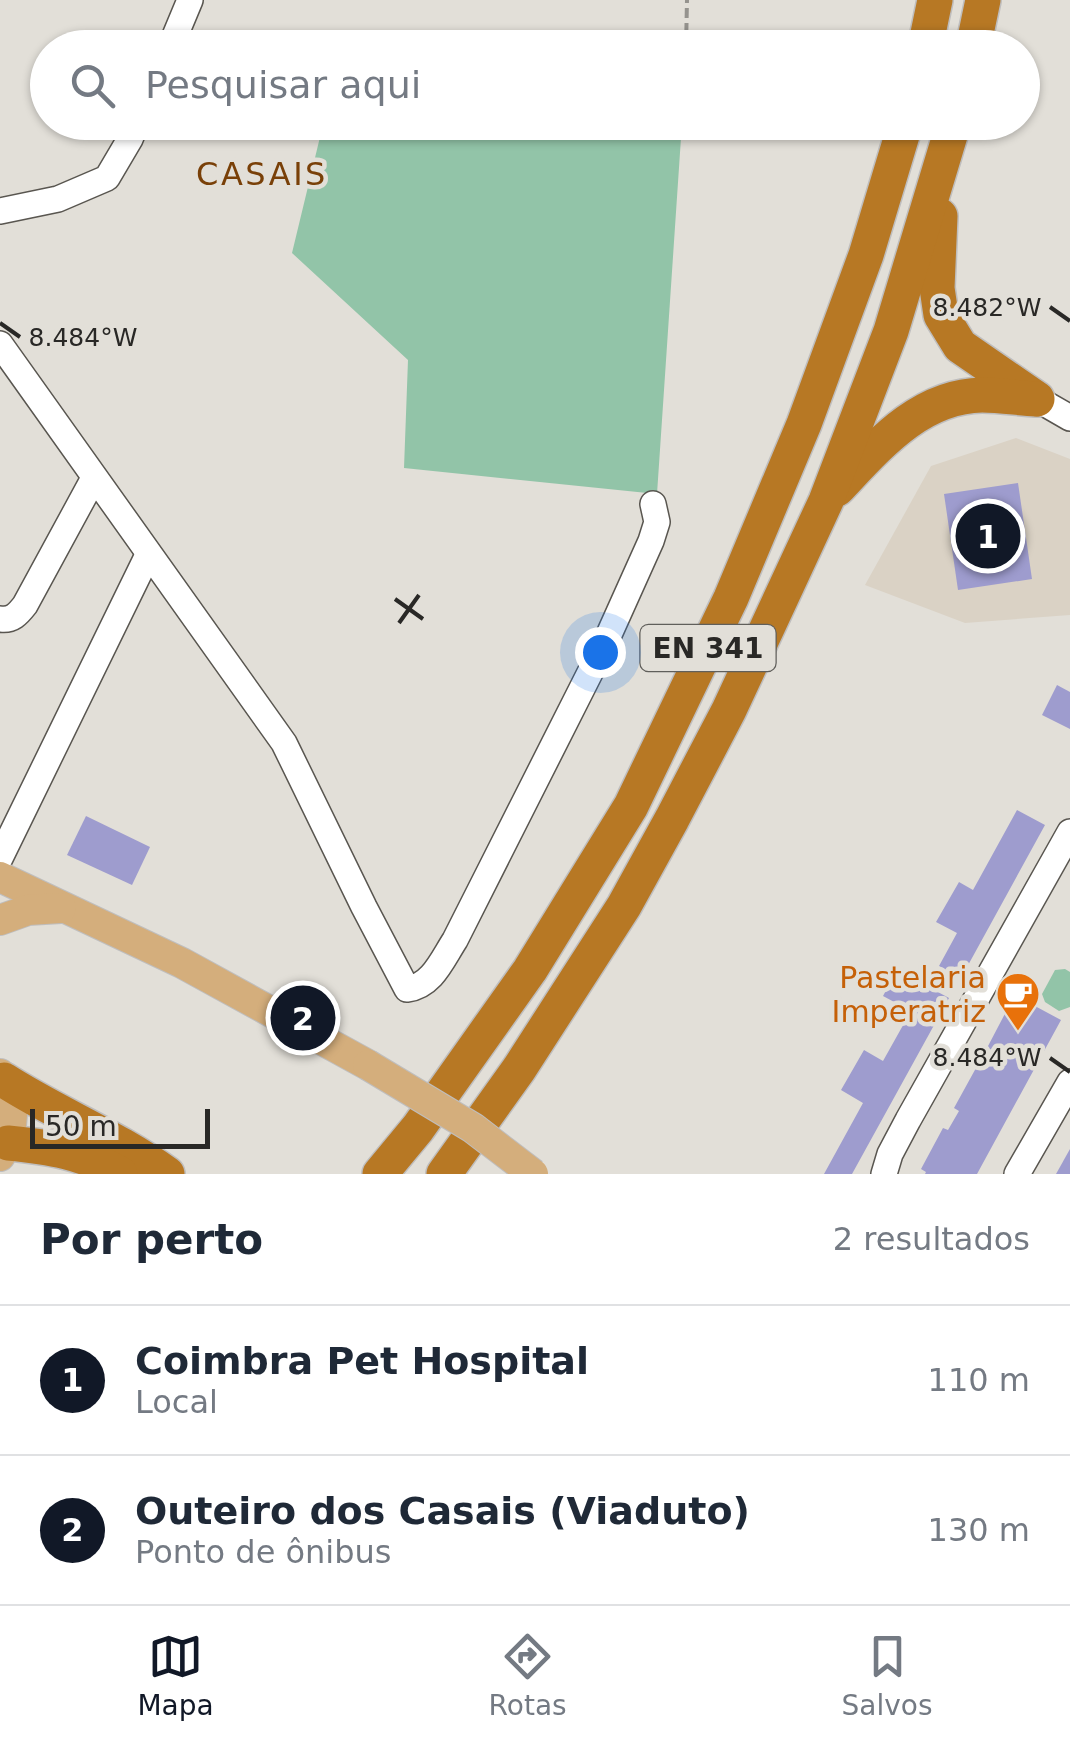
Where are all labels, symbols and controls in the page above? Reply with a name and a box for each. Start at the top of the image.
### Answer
search box [30,30,1040,140]
icon: search [65,58,120,113]
text: Pesquisar aqui [145,63,421,107]
district label: CASAIS [196,155,328,193]
text: 8.482°W [933,293,1041,322]
text: 8.484°W [29,323,137,352]
pin: 1 [956,498,1020,574]
road number: EN 341 [640,625,776,671]
your location [575,627,626,678]
place label: Pastelaria Imperatriz [832,960,986,1029]
cafe icon: Pastelaria Imperatriz [995,971,1041,1032]
pin: 2 [270,980,336,1056]
text: 8.484°W [933,1043,1041,1072]
scale bar [30,1104,210,1148]
text: 50 m [45,1110,117,1143]
text: Por perto [40,1215,263,1264]
text: 2 resultados [833,1220,1030,1258]
text: Coimbra Pet Hospital [135,1339,589,1383]
text: 1 [61,1361,84,1399]
text: 110 m [928,1361,1030,1399]
text: Local [135,1383,218,1421]
text: Outeiro dos Casais (Viaduto) [135,1489,750,1533]
text: 2 [61,1511,84,1549]
text: 130 m [928,1511,1030,1549]
text: Ponto de ônibus [135,1533,392,1571]
tab: Mapa [137,1629,214,1722]
tab: Rotas [489,1629,567,1722]
tab: Salvos [842,1629,933,1722]

